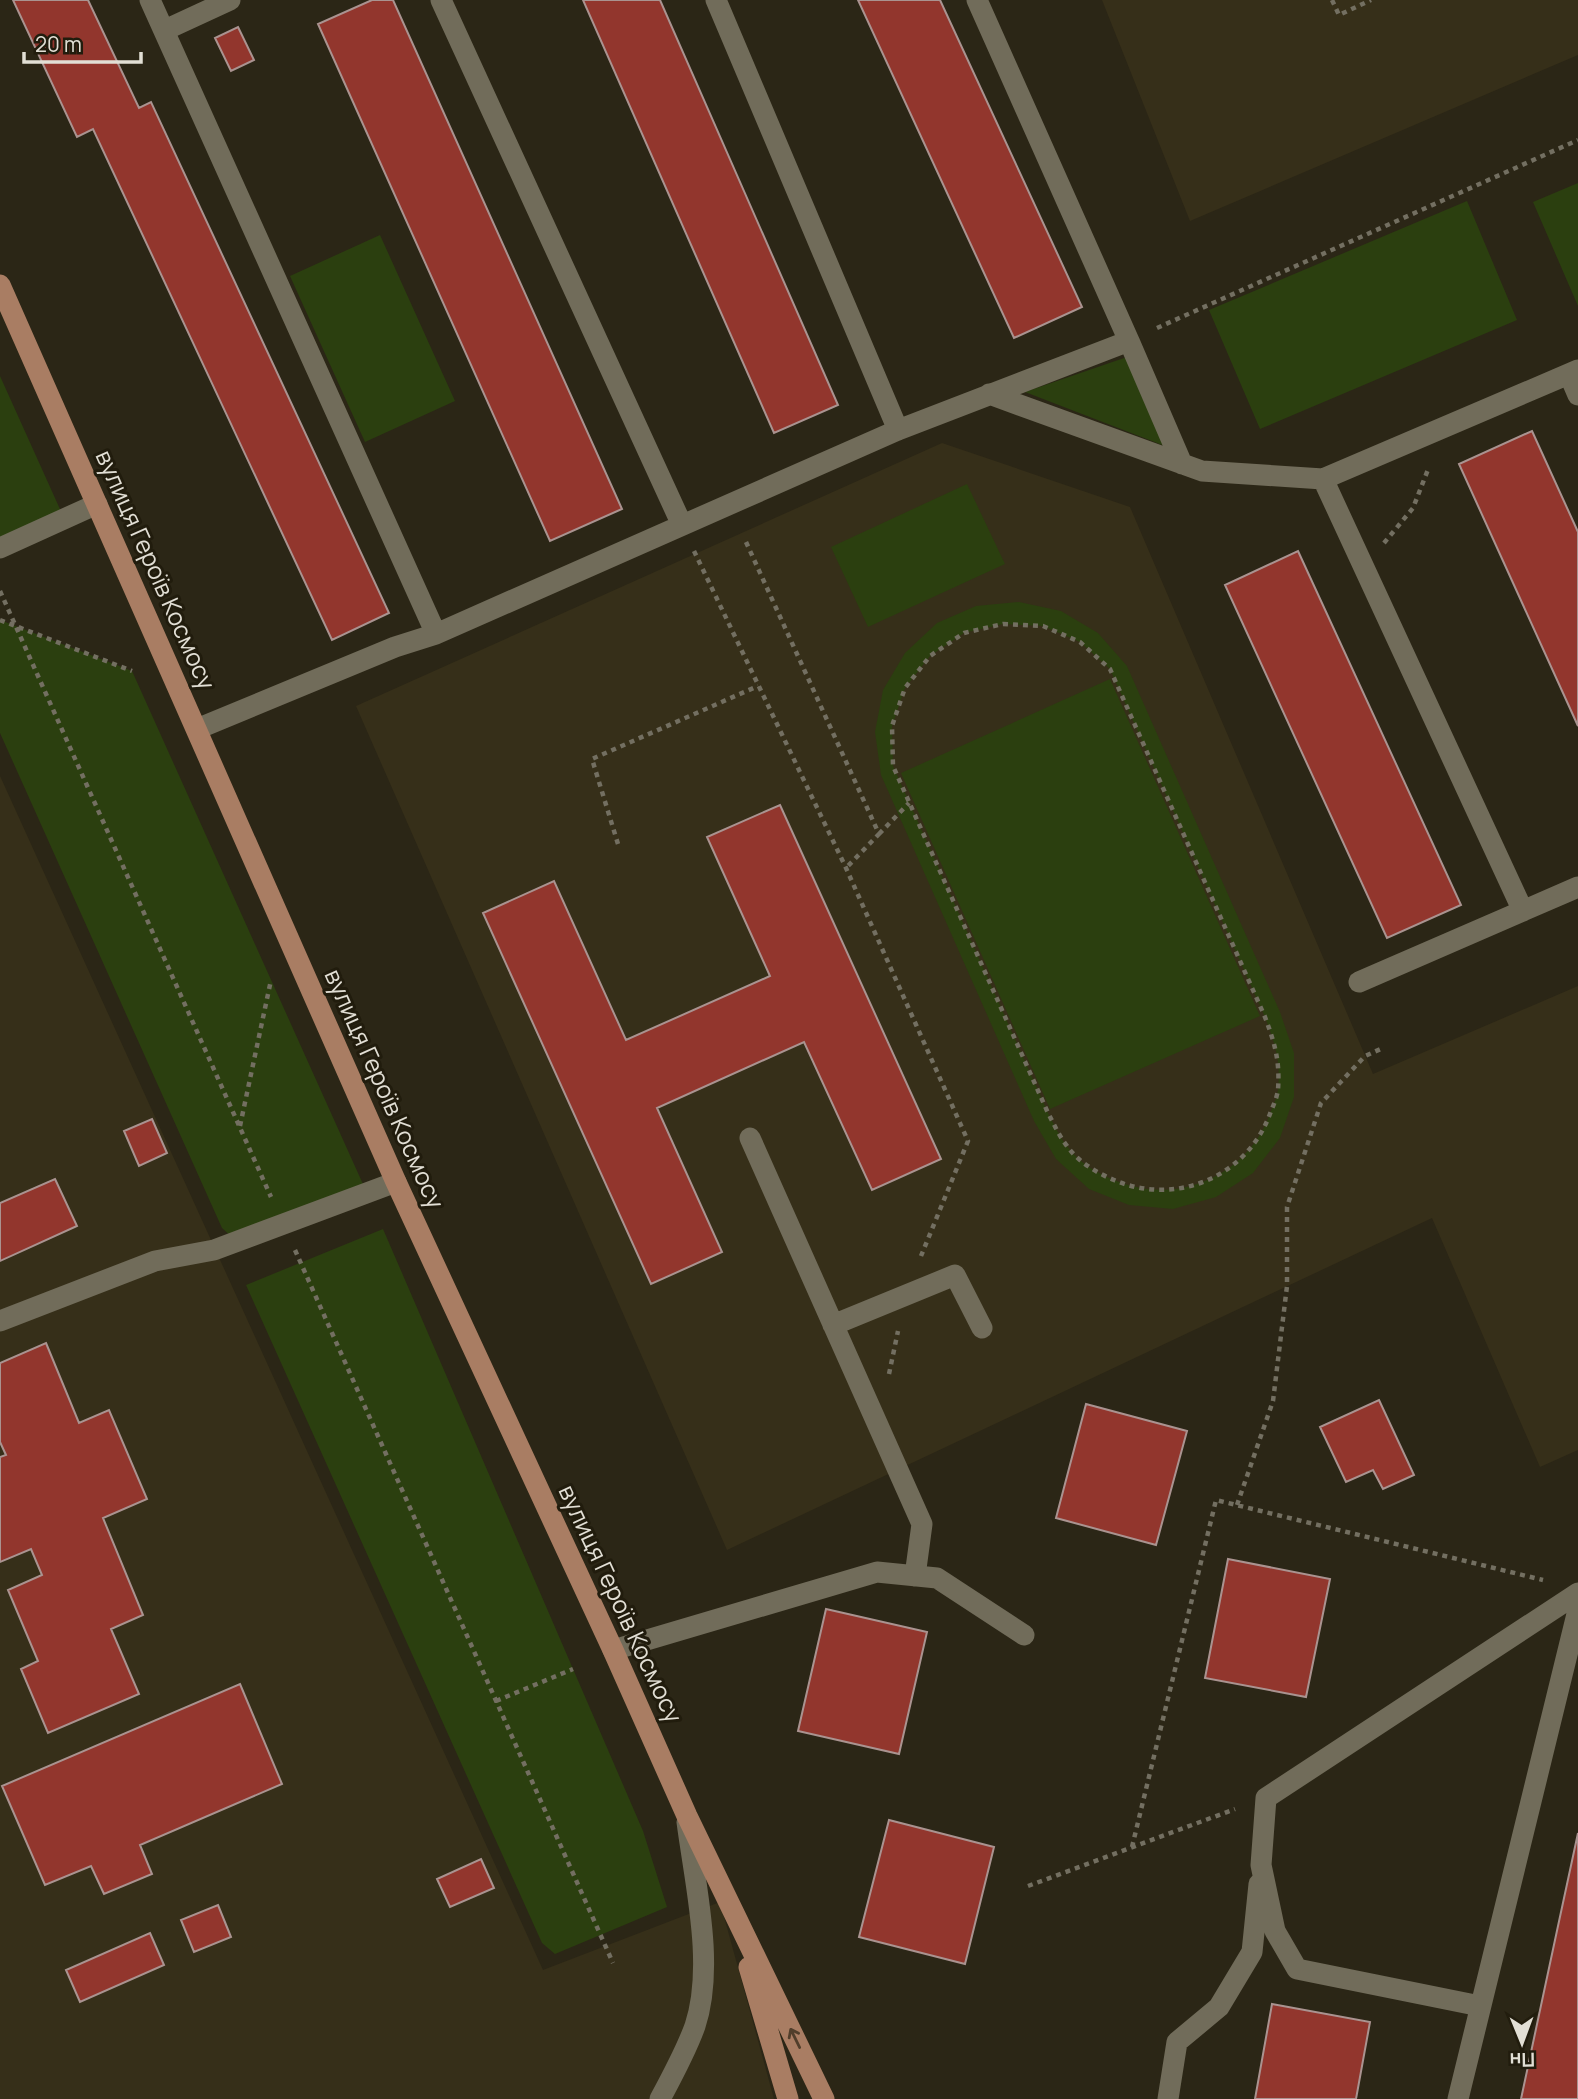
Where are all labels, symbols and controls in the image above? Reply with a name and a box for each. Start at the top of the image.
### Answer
scale bar [24,21,142,65]
text: 20 m [35,30,82,58]
street label: вулиця Героїв Космосу [89,444,224,695]
street label: вулиця Героїв Космосу [318,963,453,1214]
street label: вулиця Героїв Космосу [552,1479,691,1728]
north arrow [1487,2008,1557,2078]
one-way arrow [787,2028,801,2049]
text: Пн [1509,2047,1535,2073]

